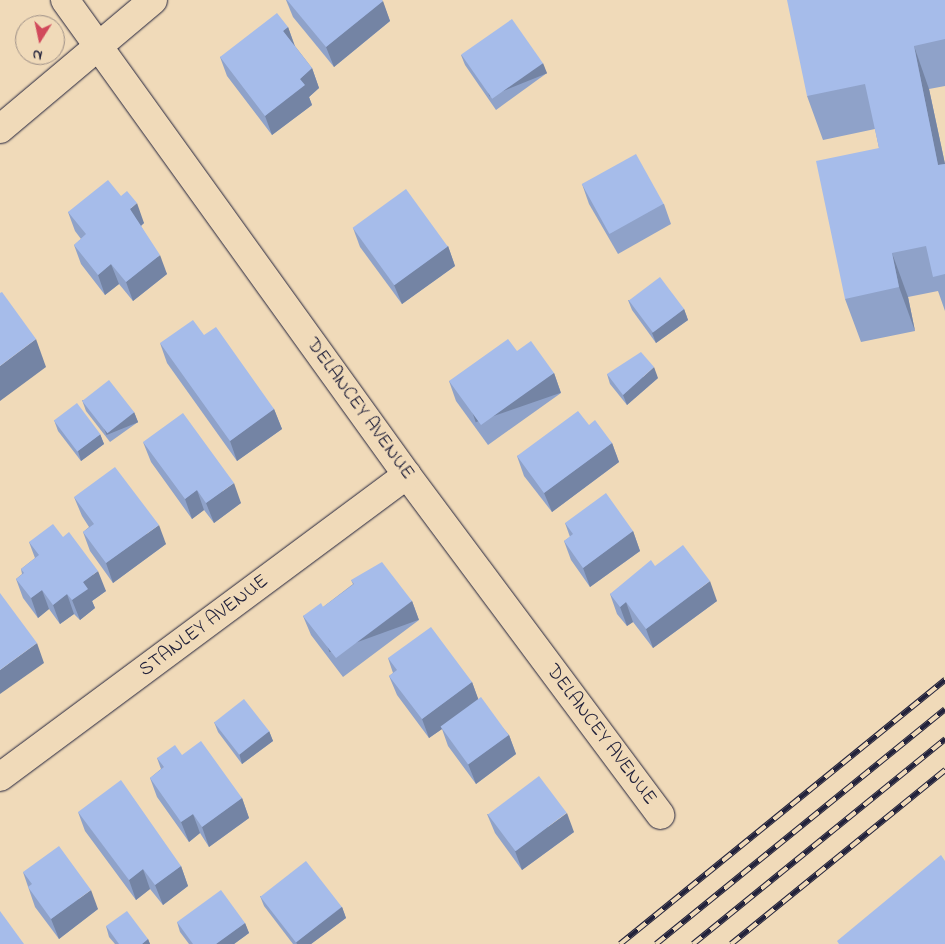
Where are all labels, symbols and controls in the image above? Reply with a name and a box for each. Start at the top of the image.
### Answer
north arrow [15,15,65,65]
text: N [31,43,44,65]
street label: DELANCEY AVENUE [301,333,419,485]
street label: STANLEY AVENUE [135,569,273,683]
street label: DELANCEY AVENUE [540,660,662,810]

